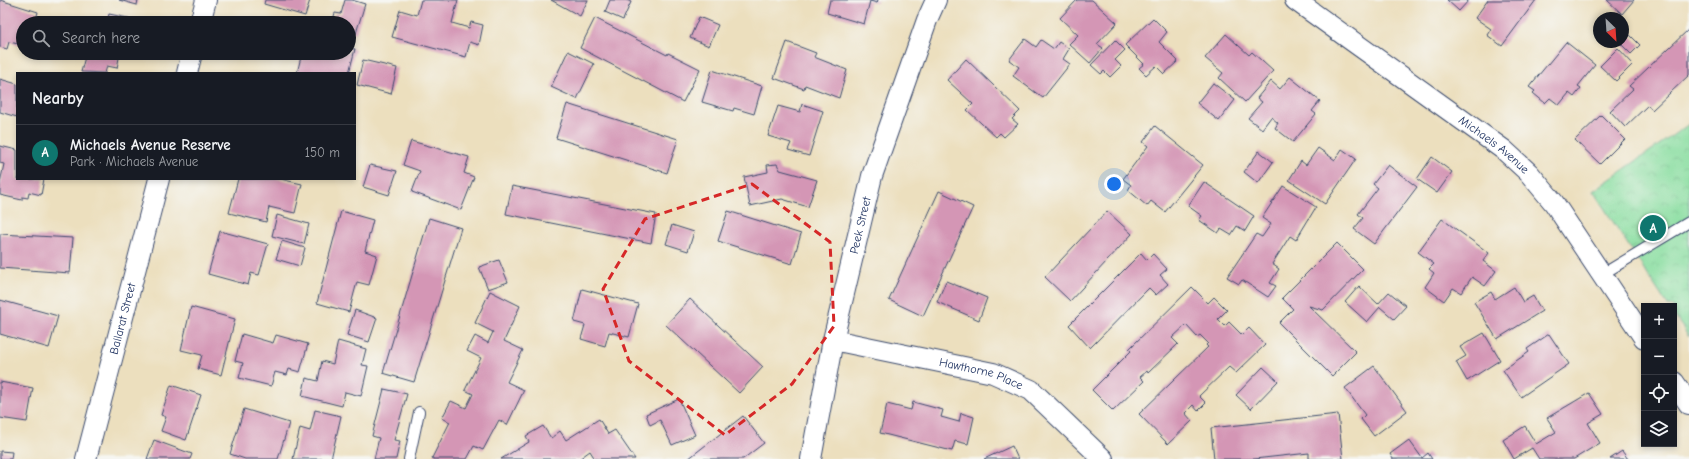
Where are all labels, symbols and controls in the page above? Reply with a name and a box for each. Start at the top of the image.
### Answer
north arrow [1593,12,1629,48]
search box [16,16,356,60]
icon: search [30,27,52,49]
text: Search here [62,29,140,47]
text: Nearby [32,89,83,108]
street label: Michaels Avenue [1456,113,1532,176]
text: Michaels Avenue Reserve [70,136,231,154]
text: A [41,145,49,160]
text: 150 m [305,145,340,160]
text: Park · Michaels Avenue [70,154,198,169]
your location [1104,174,1124,194]
street label: Peek Street [847,195,874,255]
pin: A [1640,213,1666,243]
street label: Ballarat Street [107,281,139,356]
map controls [1641,303,1677,447]
button: + [1641,303,1677,339]
button: − [1641,339,1677,375]
street label: Hawthorne Place [938,355,1025,393]
button: locate [1641,375,1677,411]
button: layers [1641,411,1677,447]

